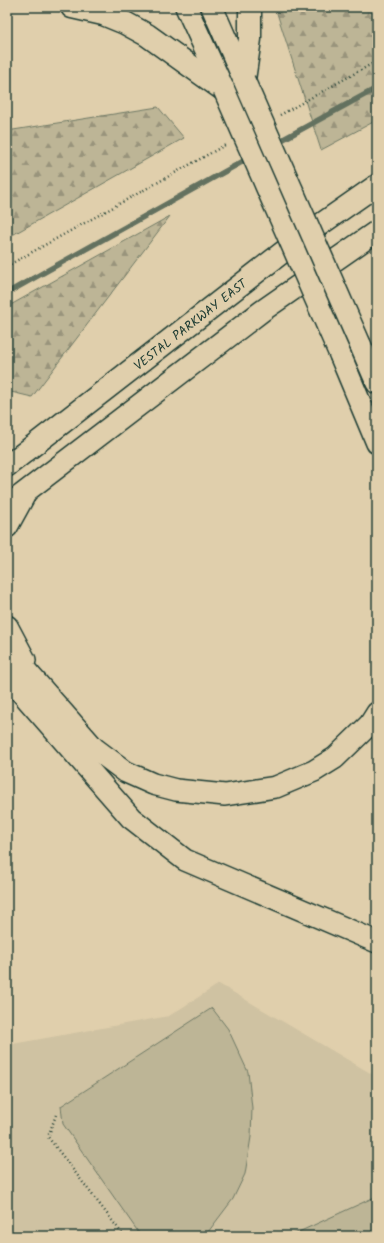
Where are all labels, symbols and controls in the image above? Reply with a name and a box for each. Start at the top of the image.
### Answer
street label: VESTAL PARKWAY EAST [130,273,253,376]

